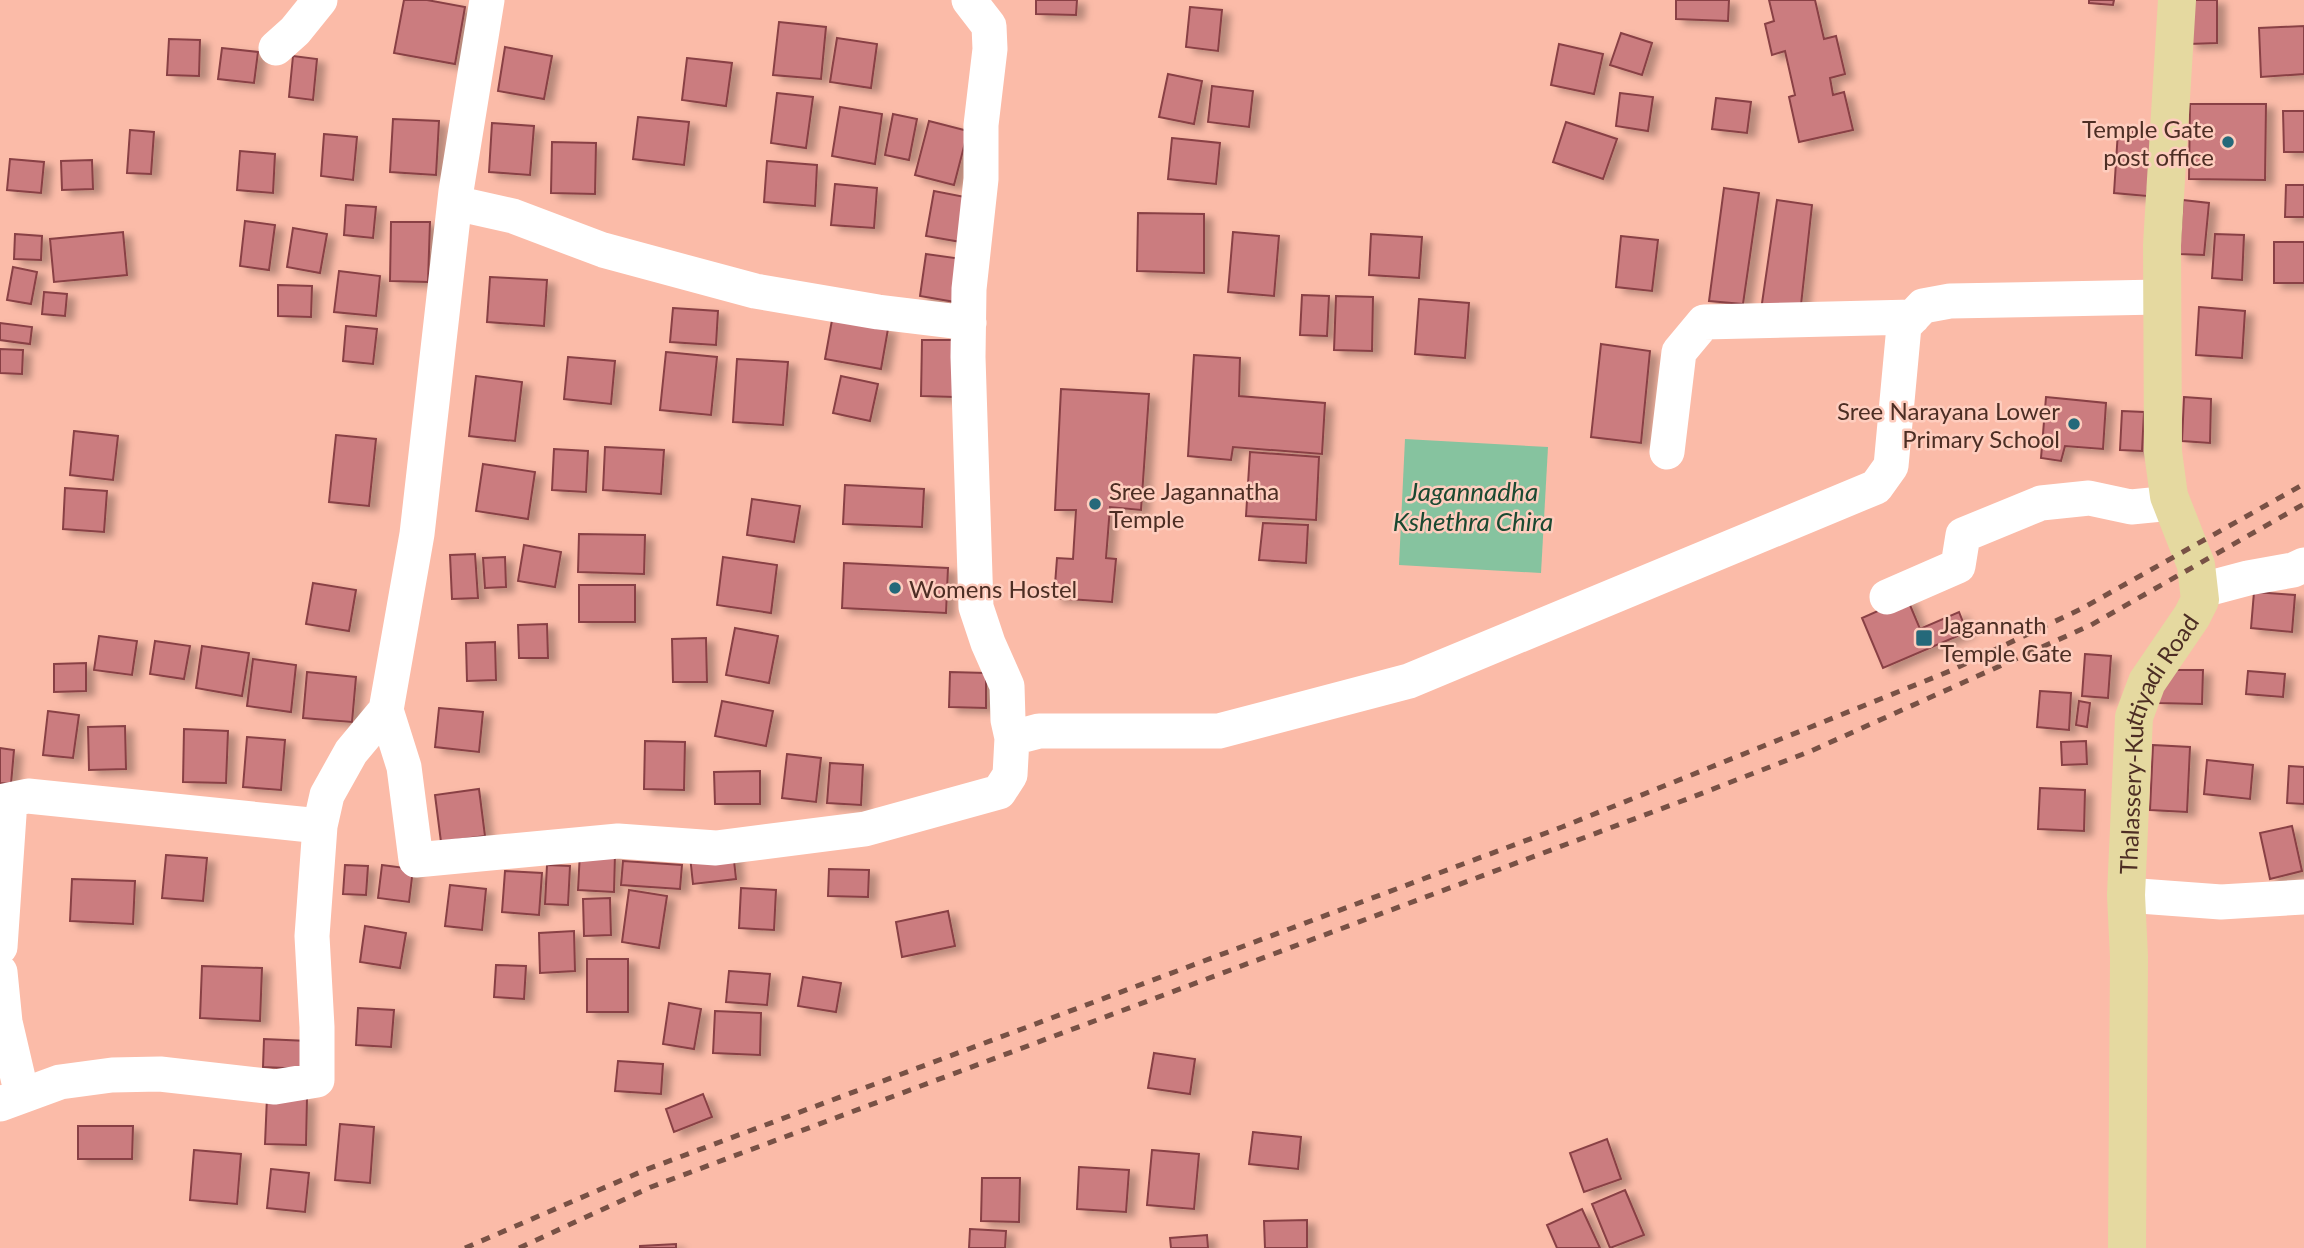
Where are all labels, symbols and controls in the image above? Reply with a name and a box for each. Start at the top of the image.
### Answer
place label: Temple Gate post office [2082,114,2214,171]
marker: Temple Gate post office [2220,134,2236,150]
place label: Sree Narayana Lower Primary School [1837,396,2060,453]
marker: Sree Narayana Lower Primary School [2066,416,2082,432]
water label: Jagannadha Kshethra Chira [1393,475,1553,537]
place label: Sree Jagannatha Temple [1109,476,1279,533]
marker: Sree Jagannatha Temple [1087,496,1103,512]
place label: Womens Hostel [909,574,1077,603]
marker: Womens Hostel [887,580,903,596]
street label: Thalassery-Kuttiyadi Road [2112,608,2204,875]
place label: Jagannath Temple Gate [1940,610,2072,667]
marker: Jagannath Temple Gate [1914,628,1934,648]

